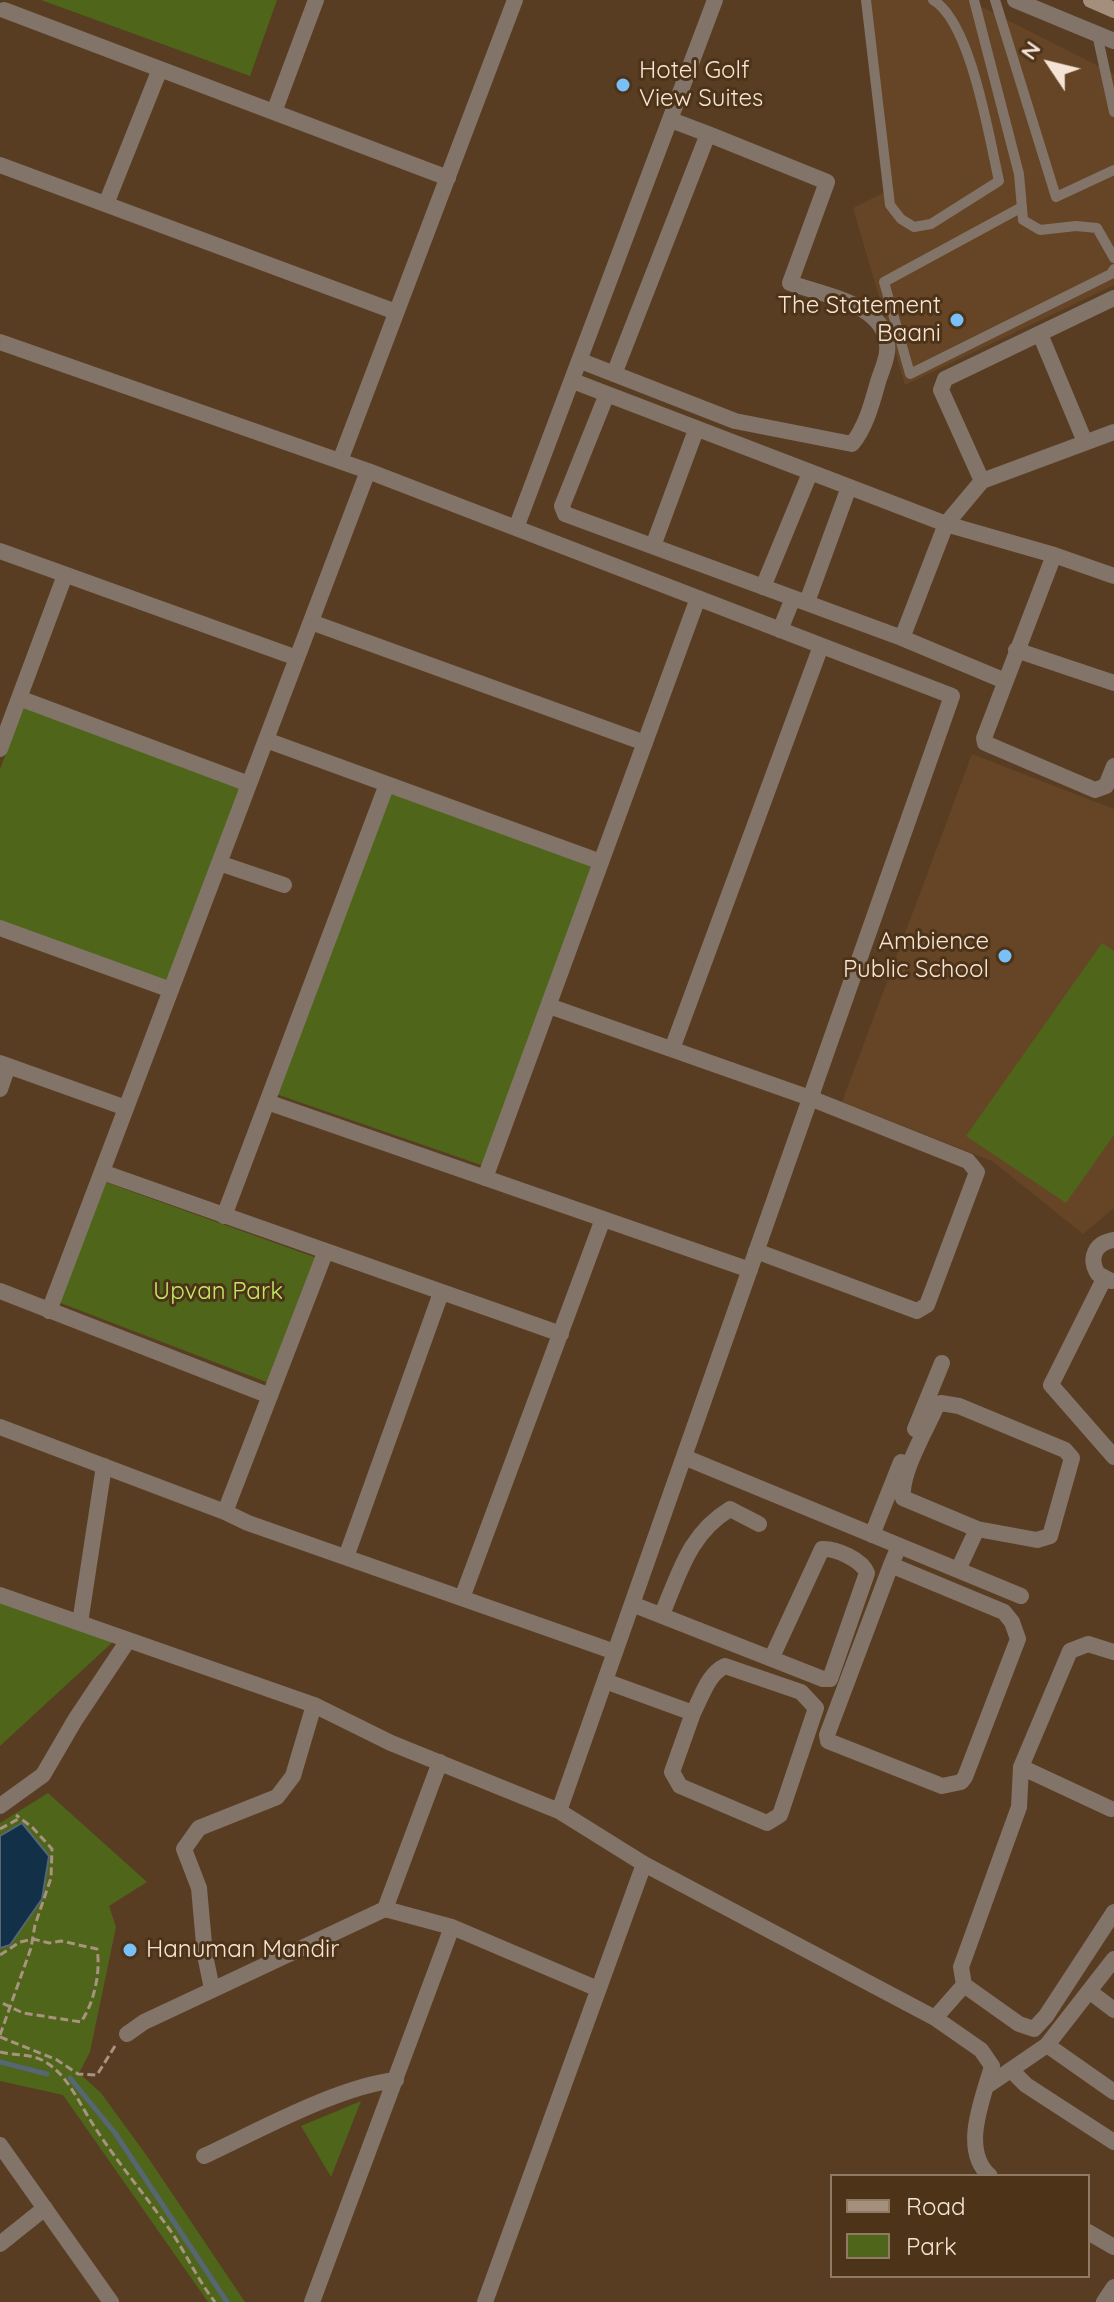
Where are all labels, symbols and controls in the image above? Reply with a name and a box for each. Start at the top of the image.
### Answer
north arrow [1010,24,1090,104]
text: N [1014,36,1046,65]
place label: Hotel Golf View Suites [639,57,763,113]
marker: Hotel Golf View Suites [614,76,632,94]
place label: The Statement Baani [778,292,941,348]
marker: The Statement Baani [948,311,966,329]
place label: Ambience Public School [843,928,989,984]
marker: Ambience Public School [996,947,1014,965]
park label: Upvan Park [153,1278,283,1306]
place label: Hanuman Mandir [146,1936,339,1964]
marker: Hanuman Mandir [121,1941,139,1959]
legend [830,2174,1090,2278]
text: Road [906,2191,966,2221]
text: Park [906,2231,957,2261]

